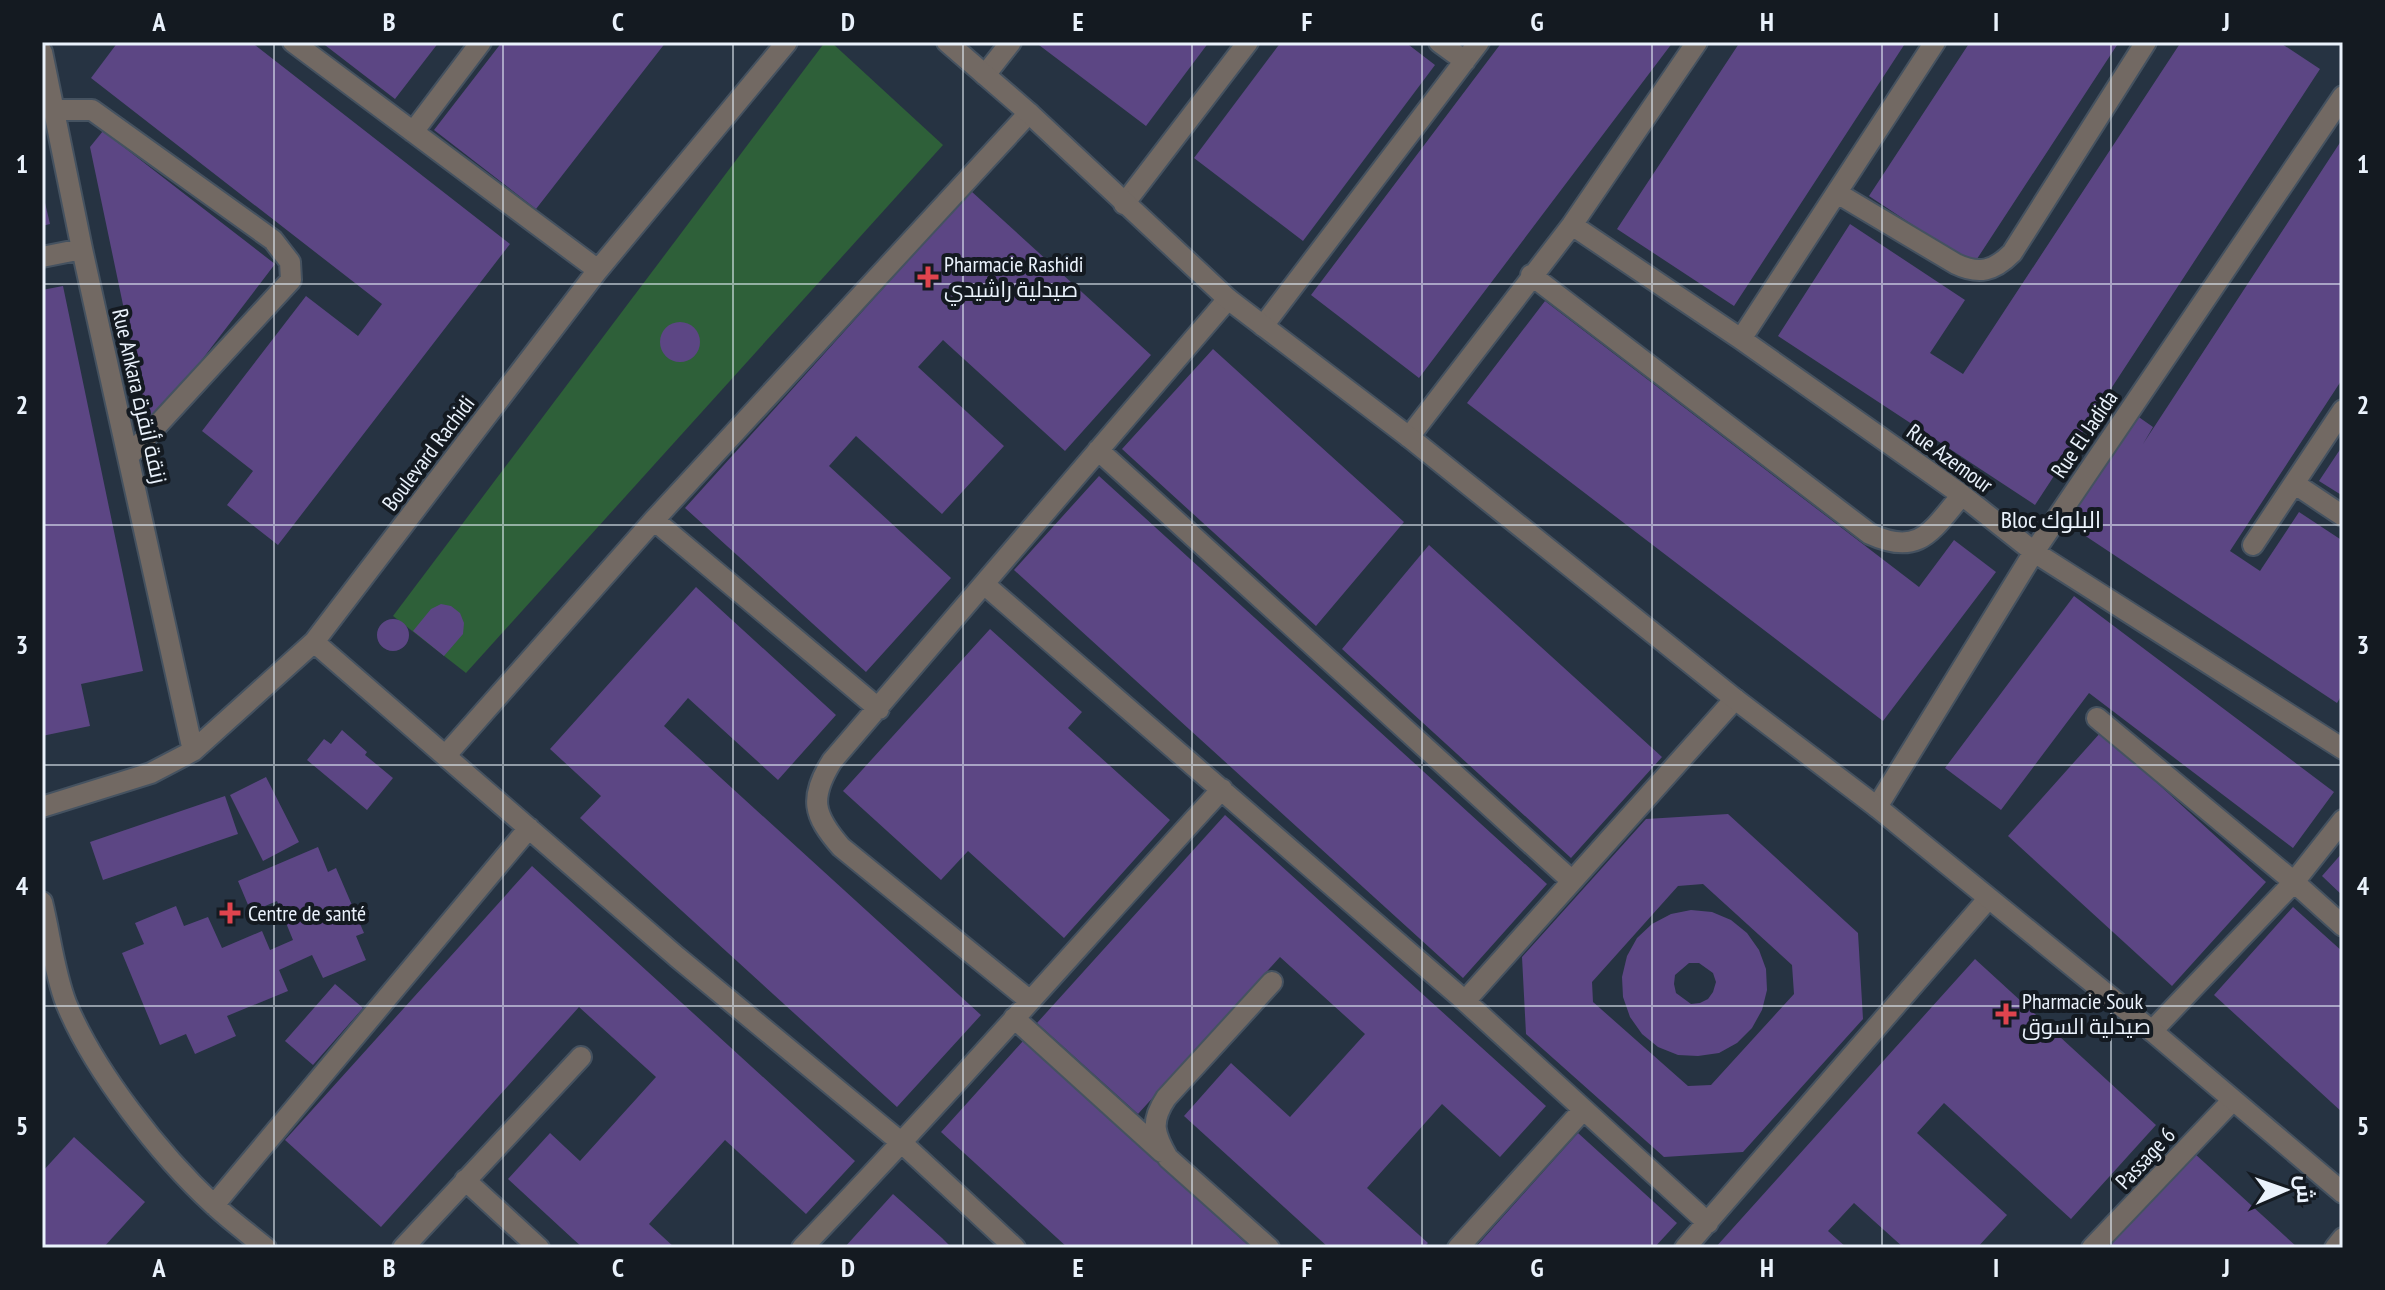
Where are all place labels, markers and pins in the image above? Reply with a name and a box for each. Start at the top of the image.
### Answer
place label: Pharmacie Rashidi صيدلية راشيدي [944,250,1083,306]
marker: Pharmacie Rashidi صيدلية راشيدي [919,268,937,286]
place label: Centre de santé [248,899,366,927]
marker: Centre de santé [219,902,241,924]
place label: Pharmacie Souk صيدلية السوق [2022,987,2151,1040]
marker: Pharmacie Souk صيدلية السوق [1997,1005,2015,1023]

